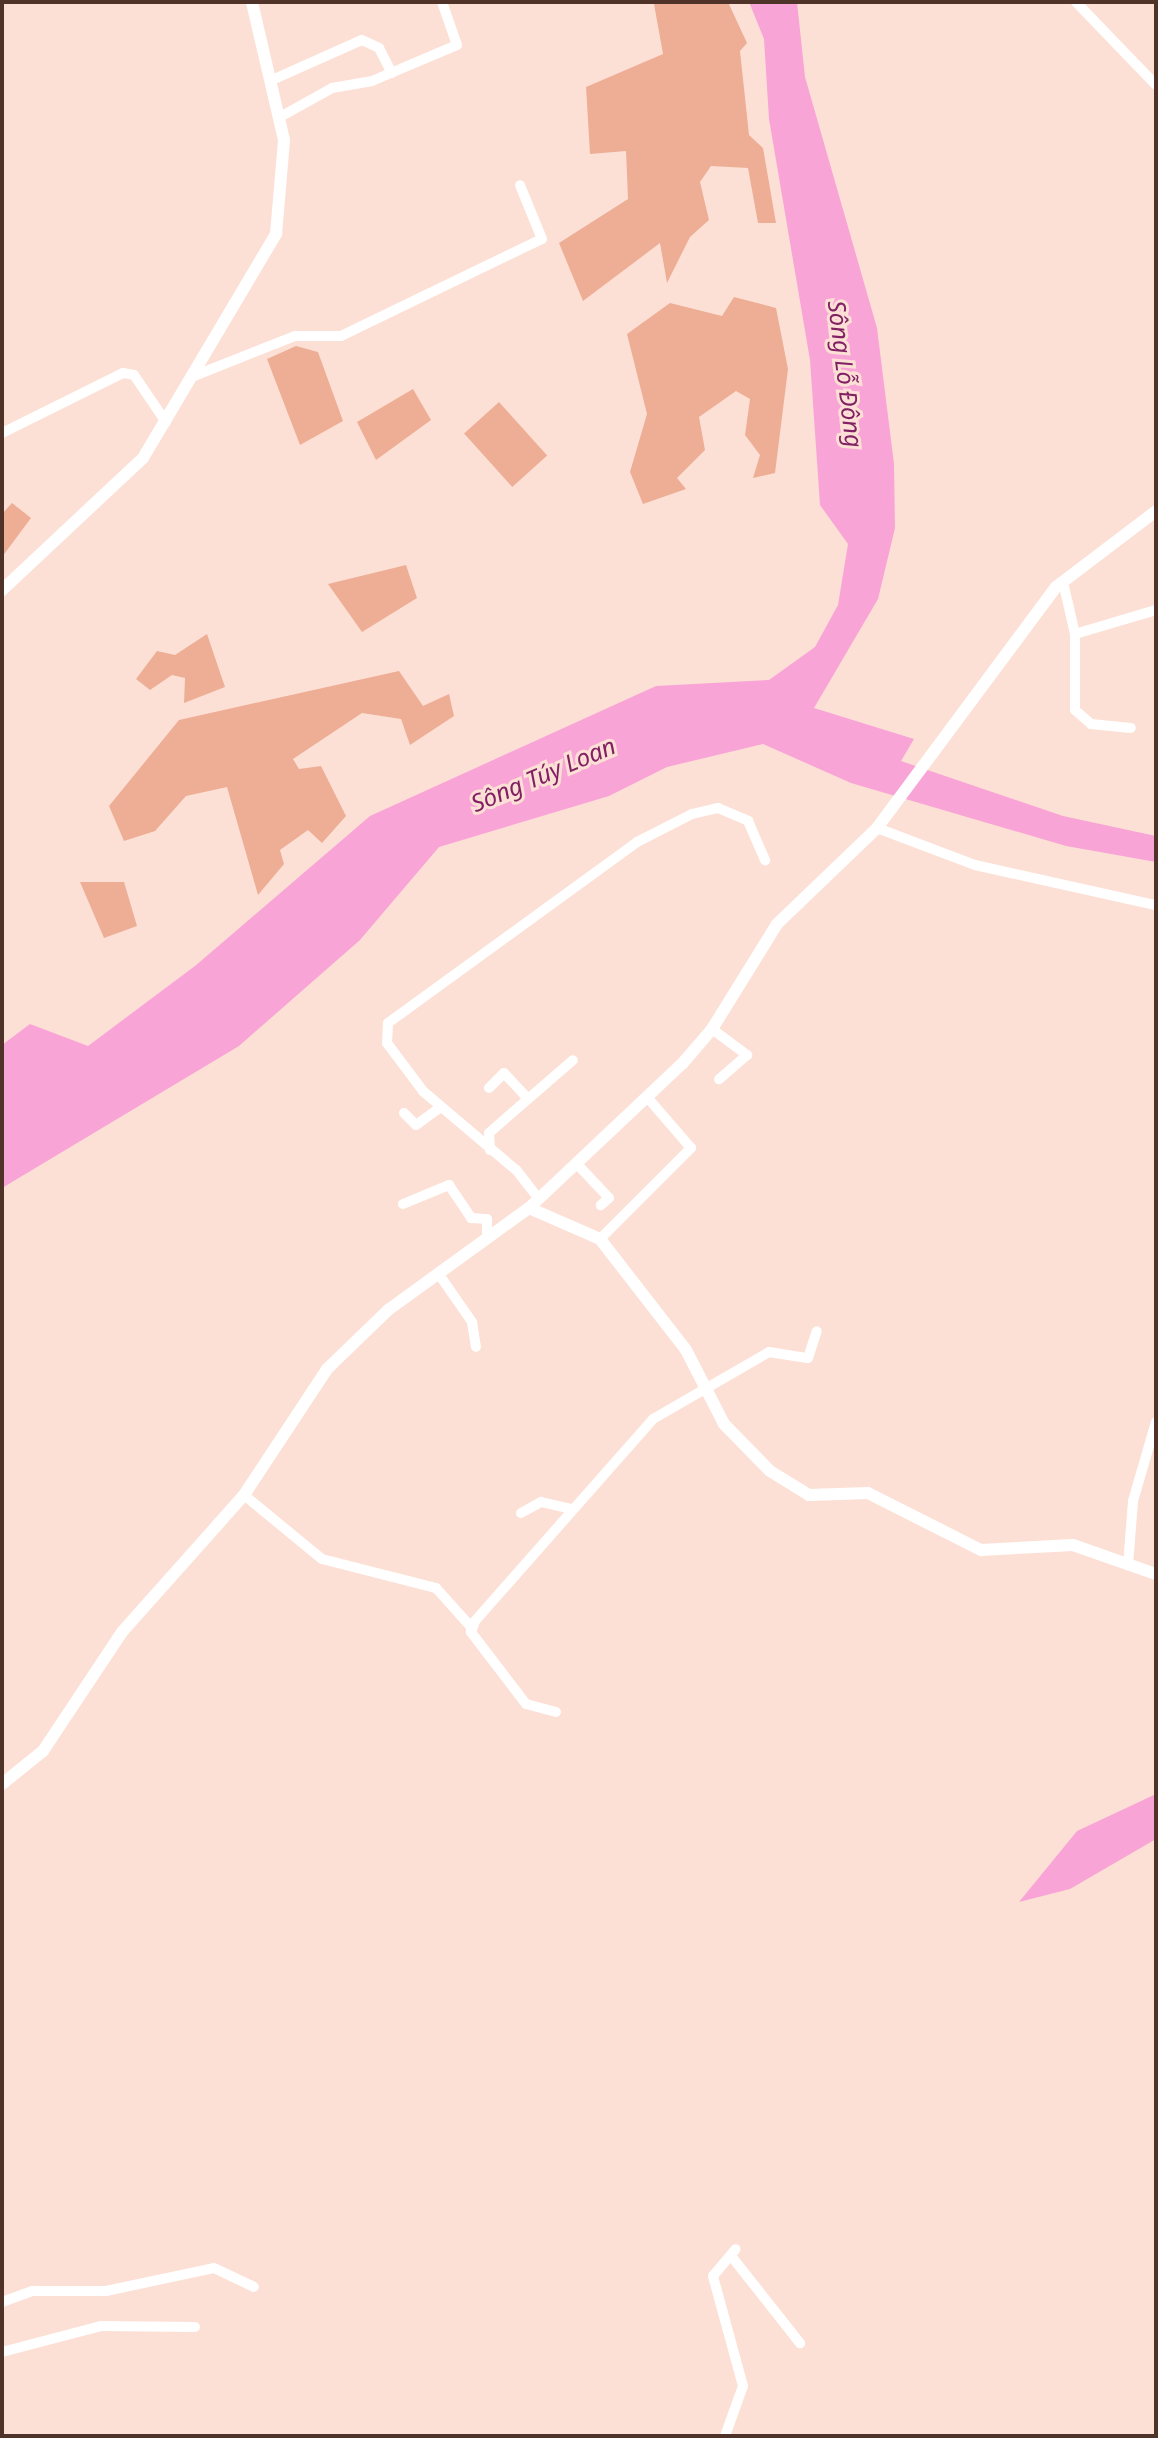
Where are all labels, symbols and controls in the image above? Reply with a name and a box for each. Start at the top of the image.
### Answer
water label: Sông Lỗ Đông [823,299,869,449]
water label: Sông Túy Loan [466,731,620,817]

